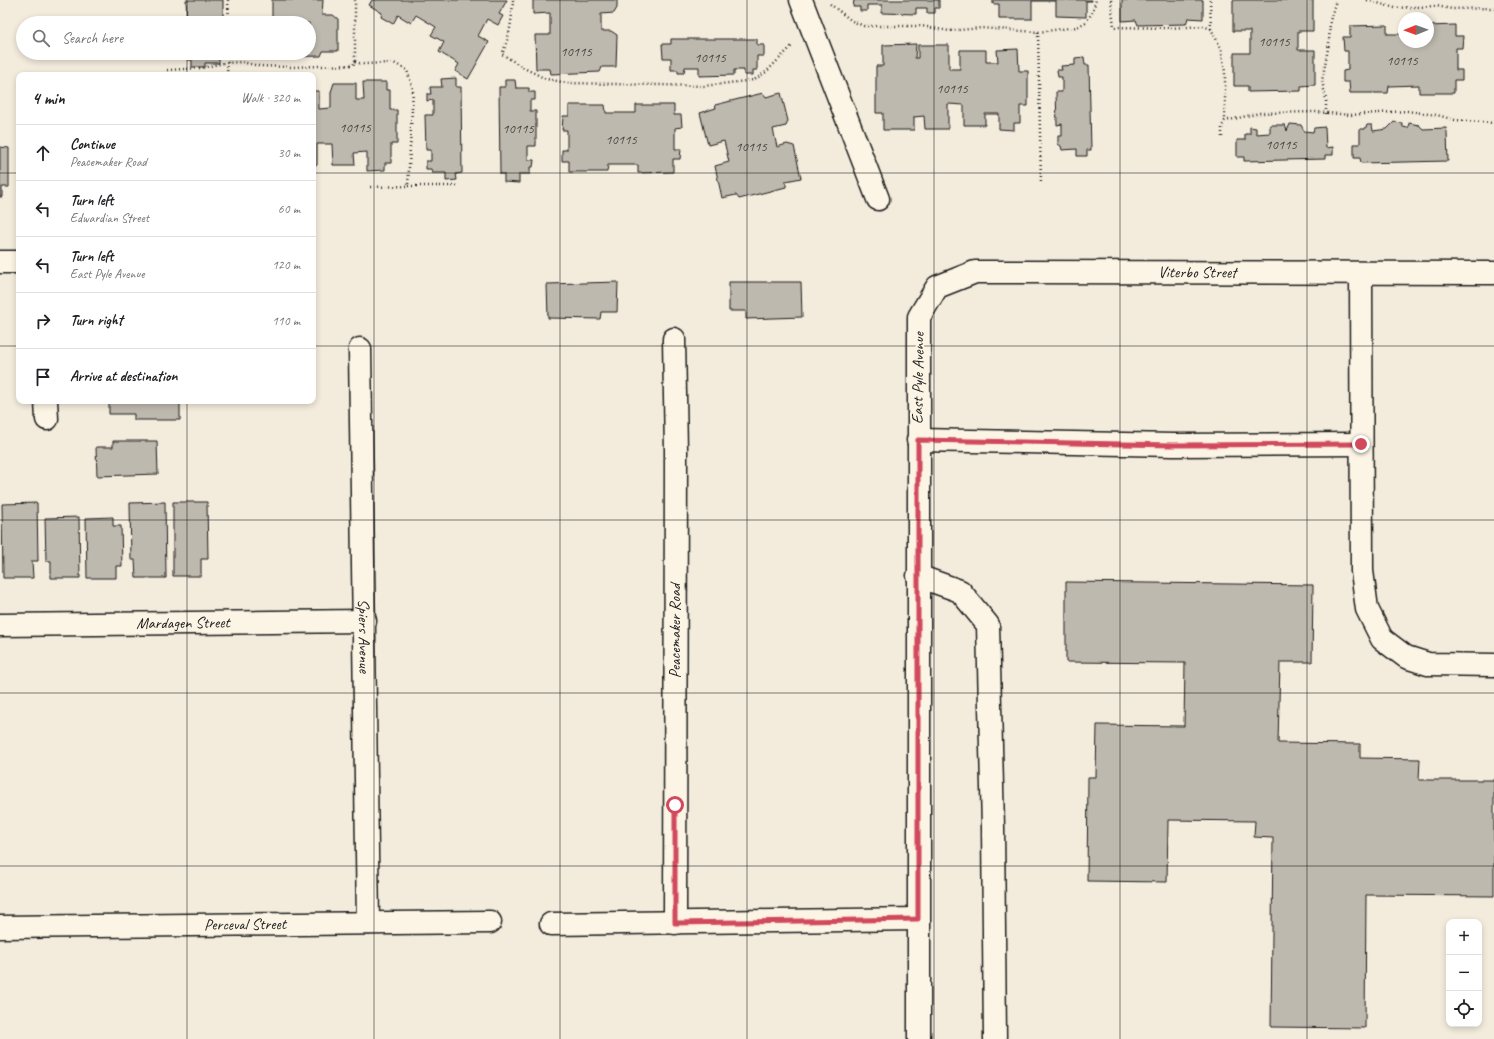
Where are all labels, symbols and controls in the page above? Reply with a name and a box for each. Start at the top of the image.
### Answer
north arrow [1398,12,1434,48]
search box [16,16,316,60]
icon: search [30,27,52,49]
text: Search here [62,29,123,48]
house number: 10115 [1258,33,1290,50]
house number: 10115 [560,43,592,60]
house number: 10115 [694,49,726,66]
house number: 10115 [1386,52,1418,69]
house number: 10115 [936,80,968,97]
text: 4 min [32,88,65,109]
text: Walk · 320 m [241,90,300,106]
house number: 10115 [339,119,371,136]
house number: 10115 [502,120,534,137]
house number: 10115 [605,131,637,148]
text: Continue [70,135,115,154]
house number: 10115 [1265,136,1297,153]
house number: 10115 [735,138,767,155]
icon: ahead [32,142,54,164]
text: 30 m [278,145,300,161]
text: Peacemaker Road [70,154,147,170]
text: Turn left [70,191,113,210]
icon: left [32,198,54,220]
text: 60 m [278,201,300,217]
text: Edwardian Street [70,210,149,226]
text: Turn left [70,247,113,266]
icon: left [32,254,54,276]
text: 120 m [272,257,300,273]
street label: Viterbo Street [1158,262,1239,283]
text: East Pyle Avenue [70,266,144,282]
icon: right [32,310,54,332]
text: Turn right [70,311,123,330]
text: 110 m [272,313,300,329]
street label: East Pyle Avenue [907,330,929,424]
icon: arrive [32,366,54,388]
text: Arrive at destination [70,367,177,386]
route end [1352,435,1370,453]
street label: Peacemaker Road [665,581,685,678]
street label: Spiers Avenue [353,599,375,675]
street label: Mardagen Street [136,612,232,634]
route start [666,796,684,814]
street label: Perceval Street [204,914,288,935]
map controls [1446,919,1482,1027]
button: + [1446,919,1482,955]
button: − [1446,955,1482,991]
button: locate [1446,991,1482,1027]

